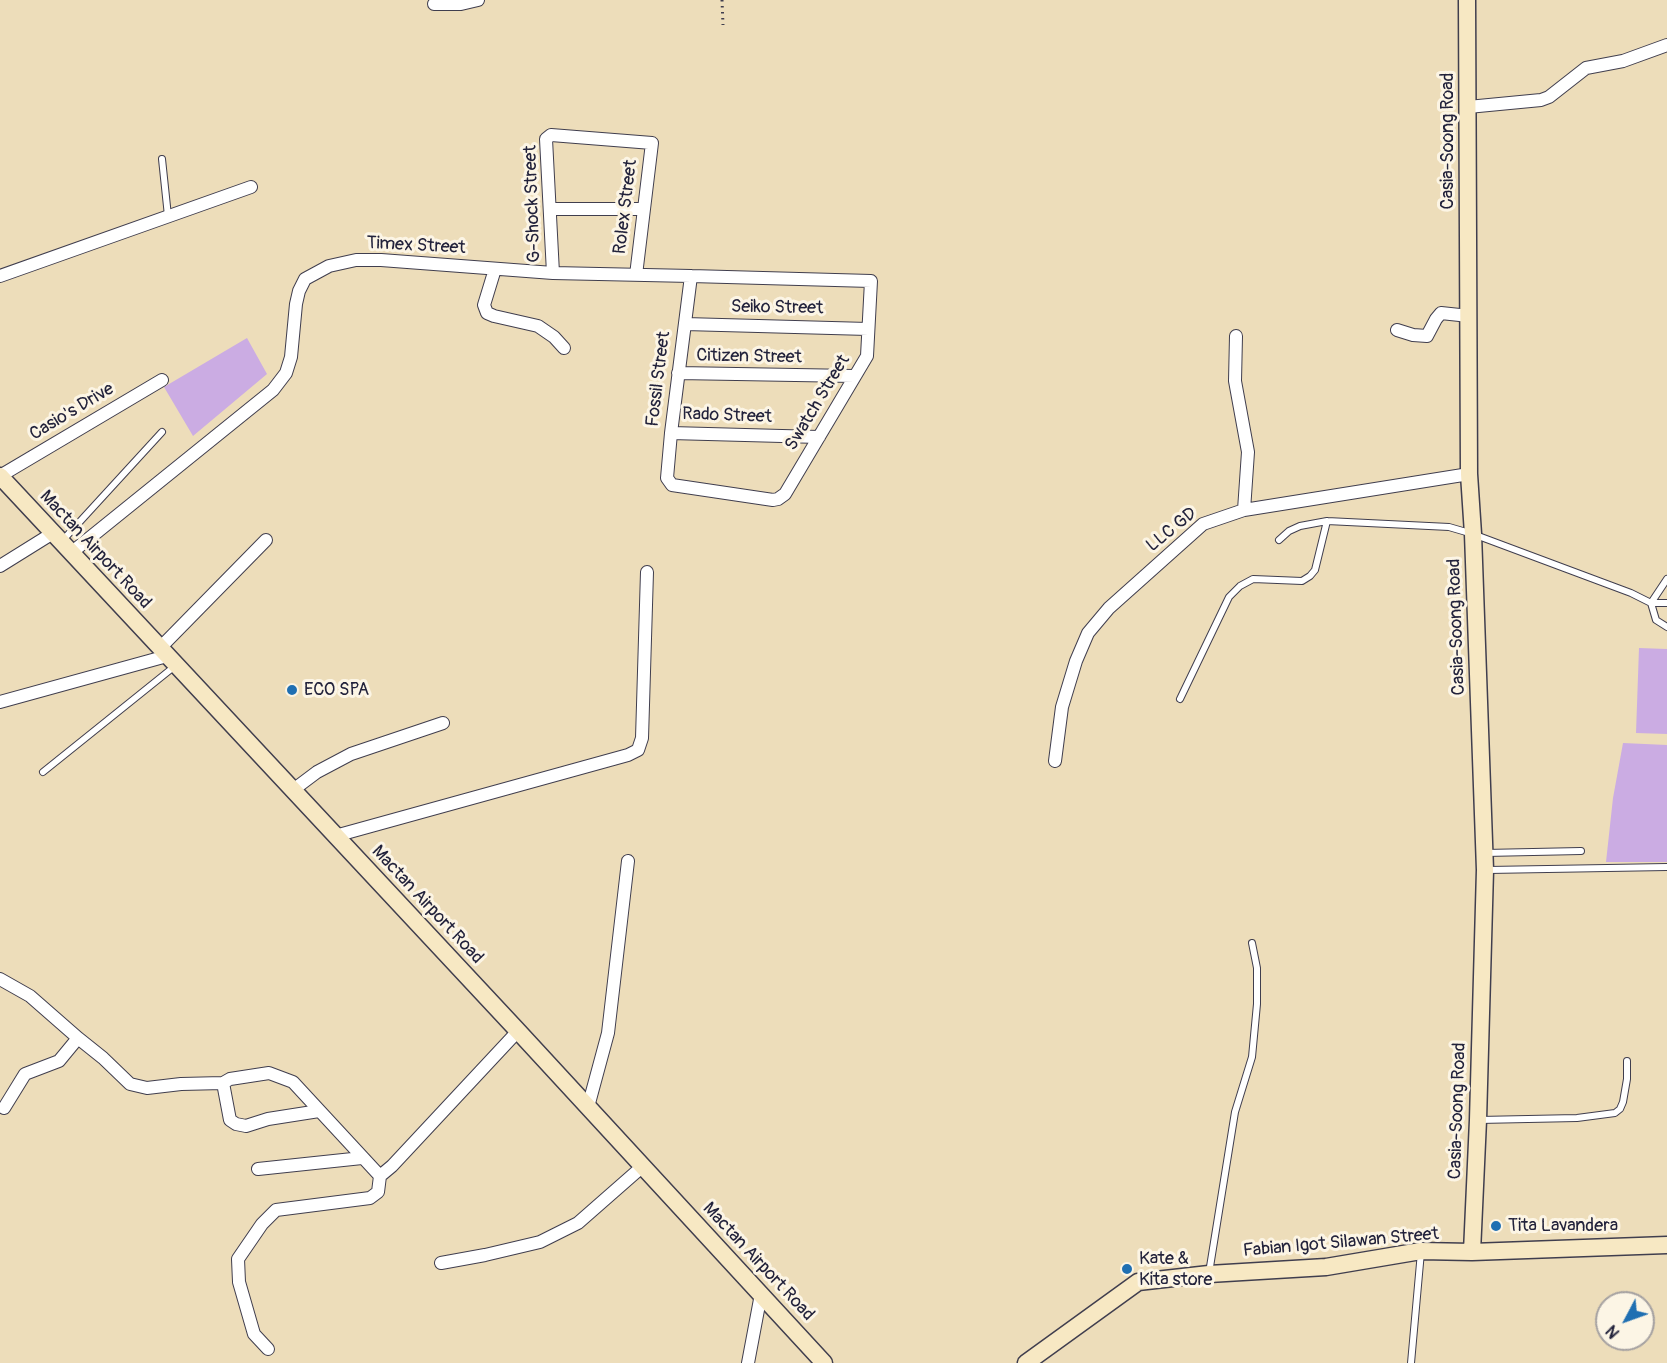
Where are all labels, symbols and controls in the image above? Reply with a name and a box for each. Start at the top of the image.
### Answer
street label: Casia-Soong Road [1437,73,1459,209]
street label: G-Shock Street [520,145,546,263]
street label: Rolex Street [609,159,643,255]
street label: Timex Street [366,233,466,259]
street label: Seiko Street [731,296,823,320]
street label: Fossil Street [642,330,676,428]
street label: Citizen Street [696,345,802,369]
street label: Swatch Street [781,351,855,455]
street label: Casio's Drive [26,378,118,446]
street label: Rado Street [682,404,772,428]
street label: Mactan Airport Road [35,486,155,614]
street label: LLC GD [1142,503,1202,557]
street label: Casia-Soong Road [1444,558,1470,696]
place label: ECO SPA [304,679,369,701]
marker: ECO SPA [285,683,299,697]
street label: Mactan Airport Road [367,841,487,969]
street label: Casia-Soong Road [1445,1042,1471,1180]
street label: Mactan Airport Road [698,1198,818,1326]
place label: Tita Lavandera [1508,1215,1618,1237]
marker: Tita Lavandera [1489,1219,1503,1233]
street label: Fabian Igot Silawan Street [1242,1224,1440,1262]
place label: Kate & Kita store [1139,1248,1212,1290]
marker: Kate & Kita store [1120,1262,1134,1276]
north arrow [1595,1291,1655,1351]
text: N [1602,1321,1624,1342]

